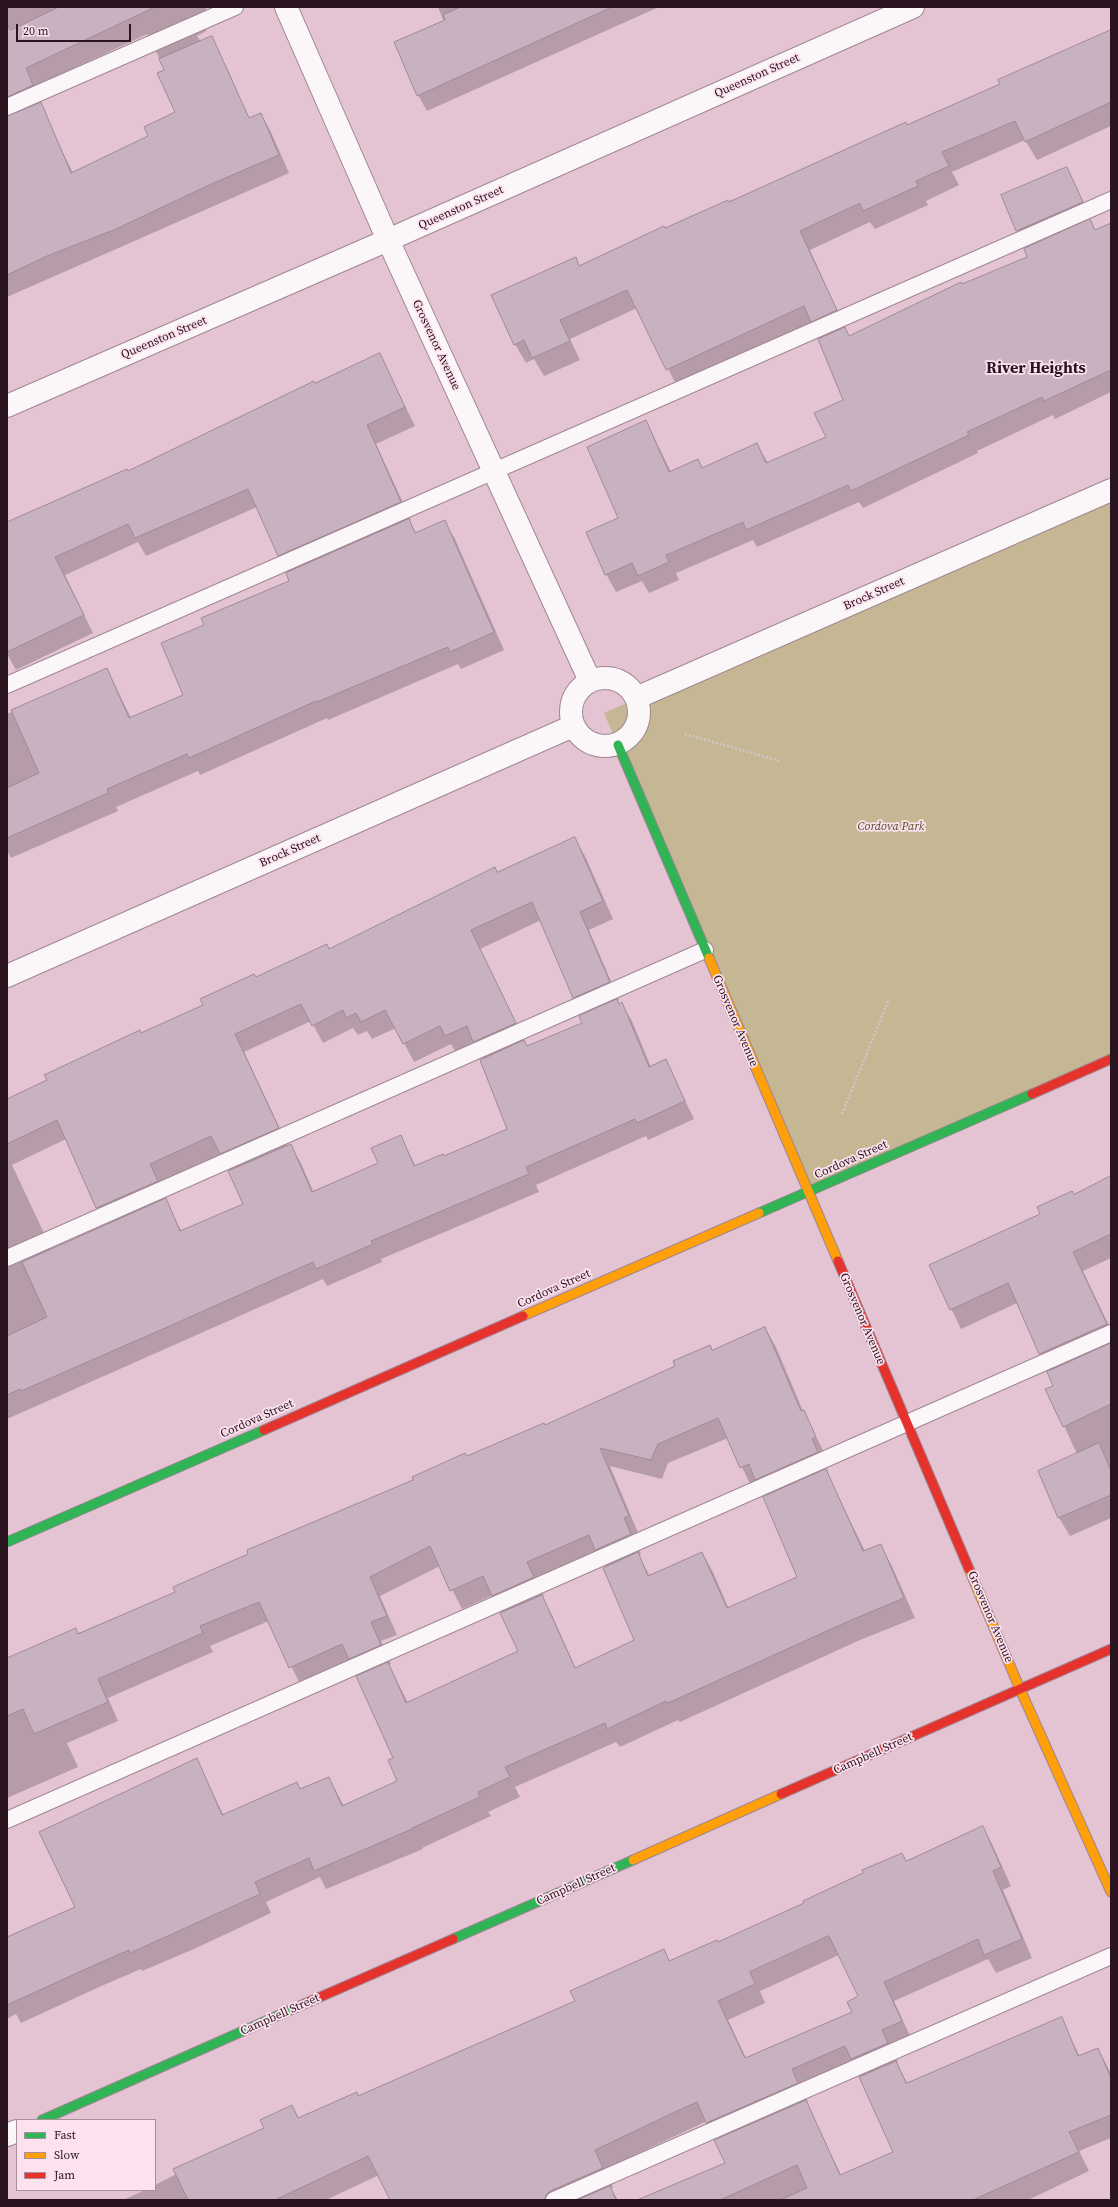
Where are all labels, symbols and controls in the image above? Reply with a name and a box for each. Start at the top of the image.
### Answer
scale bar [18,16,133,42]
text: 20 m [23,23,49,39]
street label: Queenston Street [712,51,802,101]
street label: Queenston Street [416,183,506,233]
street label: Grosvenor Avenue [409,298,463,392]
street label: Queenston Street [119,313,209,363]
district label: River Heights [986,359,1086,379]
street label: Brock Street [841,574,907,614]
park label: Cordova Park [857,820,925,834]
street label: Brock Street [257,831,323,871]
street label: Grosvenor Avenue [709,973,761,1069]
street label: Cordova Street [812,1137,890,1183]
street label: Cordova Street [515,1266,593,1312]
street label: Grosvenor Avenue [836,1271,888,1367]
street label: Cordova Street [218,1396,296,1442]
street label: Grosvenor Avenue [964,1569,1016,1665]
street label: Campbell Street [831,1730,915,1778]
street label: Campbell Street [534,1861,618,1909]
street label: Campbell Street [238,1991,322,2039]
legend [16,2119,156,2191]
text: Fast [54,2127,76,2143]
text: Slow [54,2147,79,2163]
text: Jam [54,2167,75,2183]

